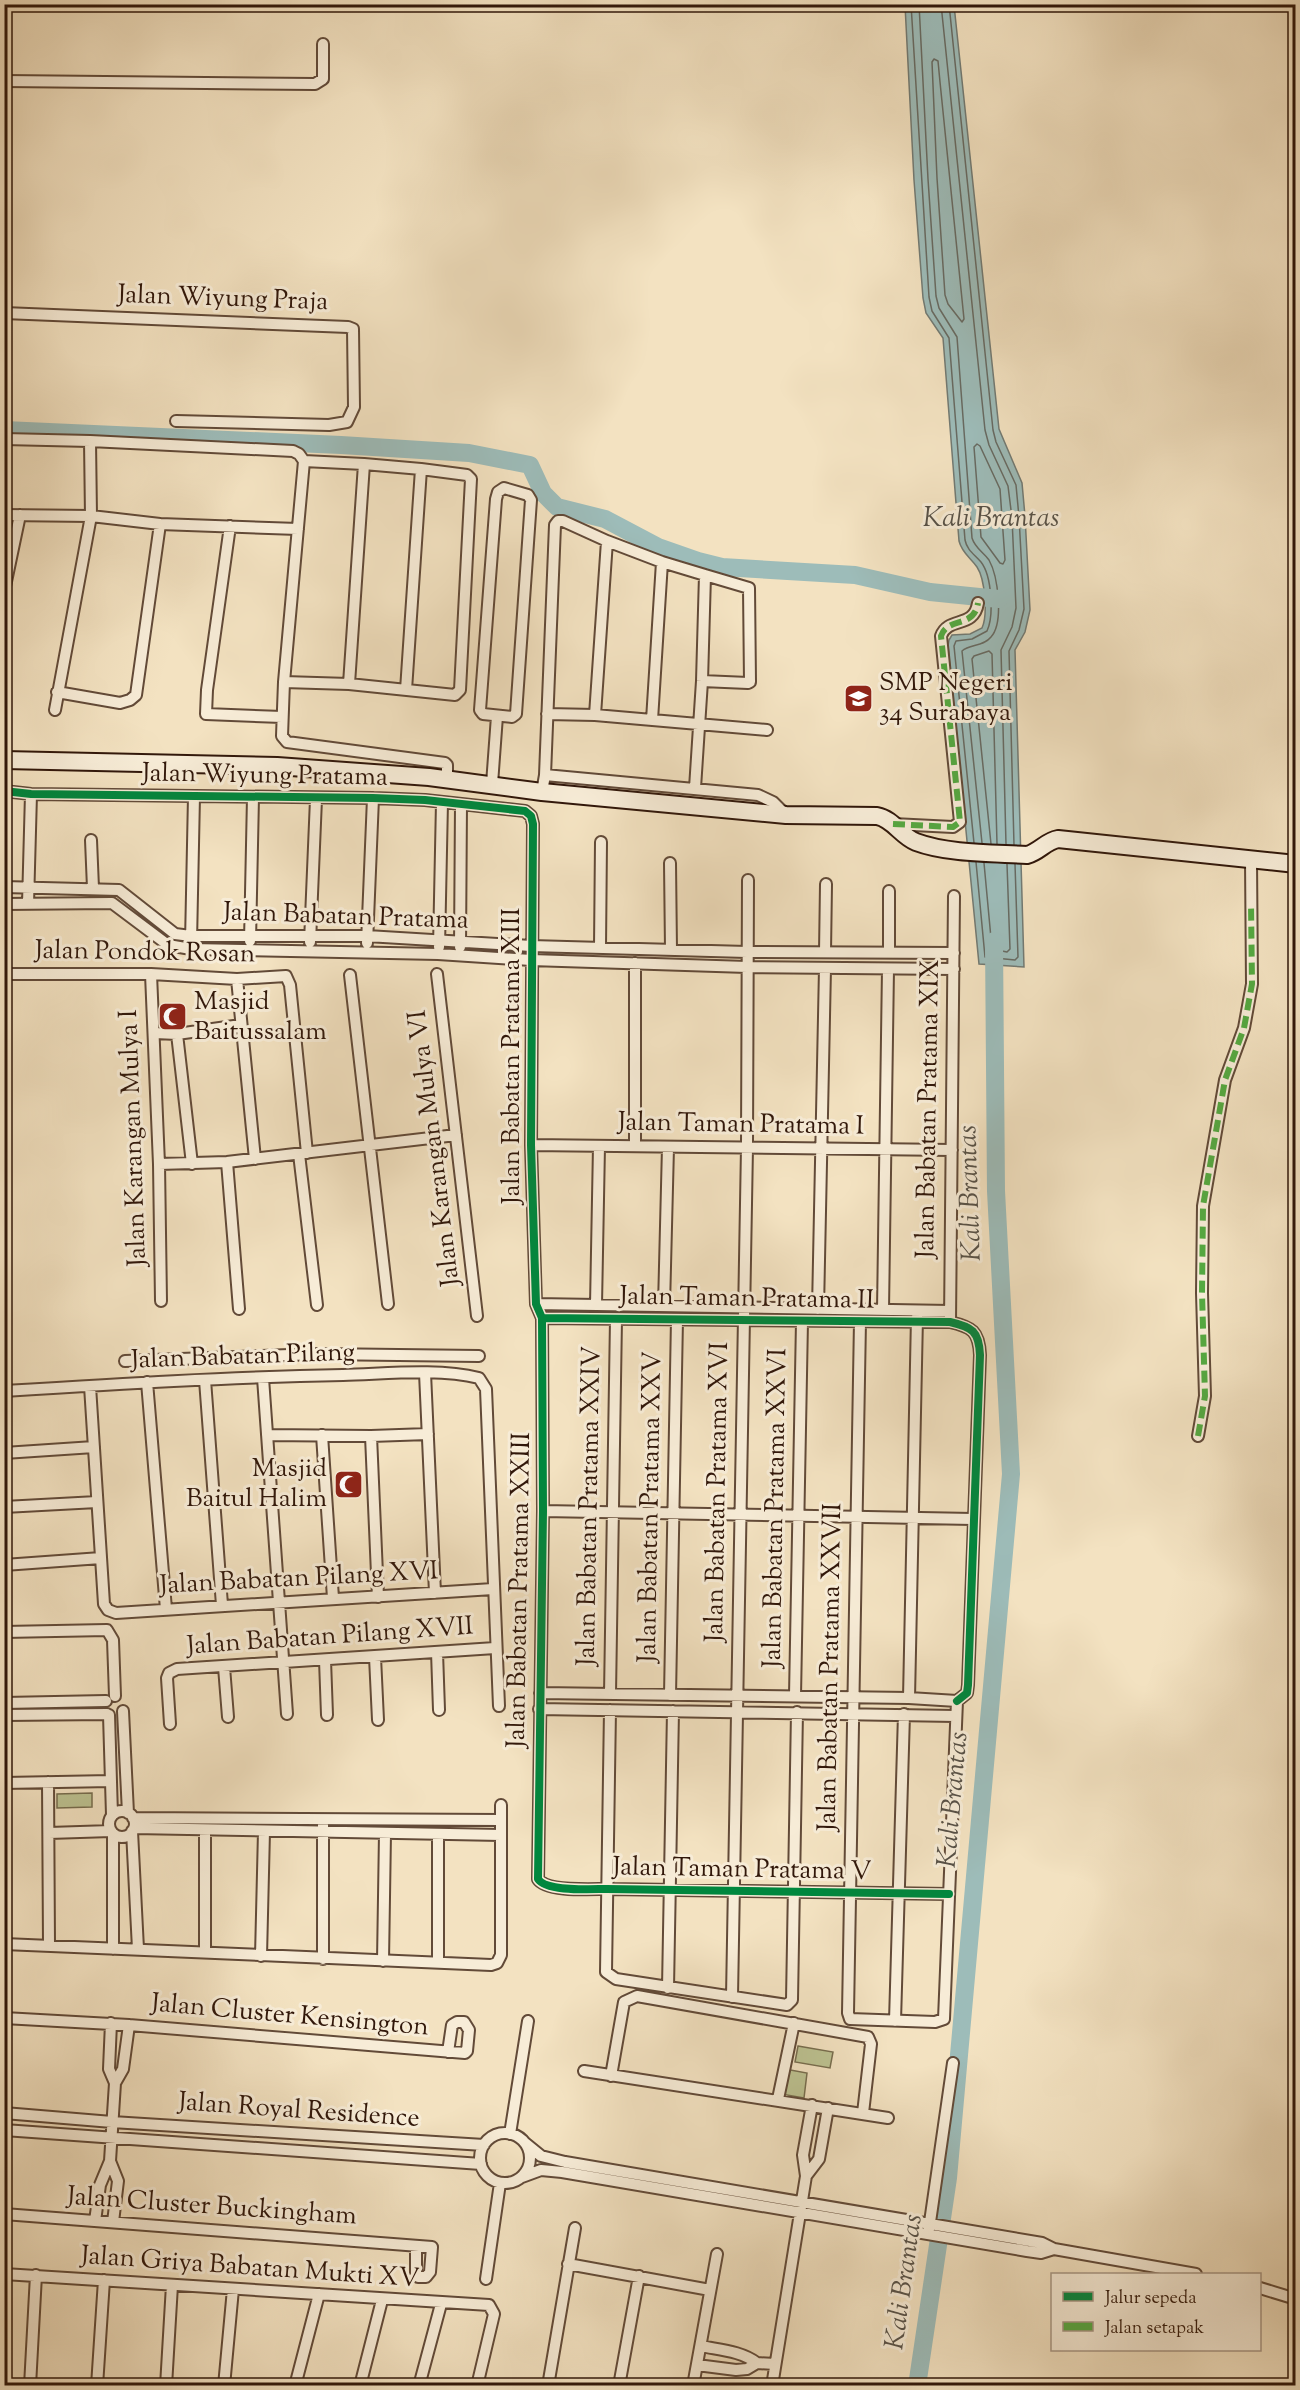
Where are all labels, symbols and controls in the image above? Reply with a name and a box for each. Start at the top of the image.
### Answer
street label: Jalan Wiyung Praja [115,277,329,321]
water label: Kali Brantas [923,500,1059,539]
place label: SMP Negeri 34 Surabaya [879,665,1013,732]
school or university icon: SMP Negeri 34 Surabaya [842,682,874,714]
street label: Jalan Wiyung Pratama [140,755,388,797]
street label: Jalan Babatan Pratama [221,894,469,940]
street label: Jalan Babatan Pratama XIII [494,907,531,1206]
street label: Jalan Pondok Rosan [32,933,256,973]
street label: Jalan Babatan Pratama XIX [908,959,950,1261]
place label: Masjid Baitussalam [194,984,327,1051]
mosque icon: Masjid Baitussalam [157,1001,189,1033]
street label: Jalan Karangan Mulya VI [400,1007,471,1290]
street label: Jalan Karangan Mulya I [111,1008,157,1269]
street label: Jalan Taman Pratama I [616,1104,865,1146]
water label: Kali Brantas [949,1124,993,1262]
street label: Jalan Taman Pratama II [617,1278,875,1320]
street label: Jalan Babatan Pilang [128,1335,356,1379]
street label: Jalan Babatan Pratama XVI [697,1341,739,1644]
street label: Jalan Babatan Pratama XXIV [569,1346,611,1668]
street label: Jalan Babatan Pratama XXVI [755,1347,797,1670]
street label: Jalan Babatan Pratama XXV [630,1351,672,1665]
street label: Jalan Babatan Pratama XXIII [499,1431,541,1750]
place label: Masjid Baitul Halim [186,1451,327,1518]
mosque icon: Masjid Baitul Halim [332,1468,364,1500]
street label: Jalan Babatan Pratama XXVII [810,1502,852,1833]
street label: Jalan Babatan Pilang XVI [157,1553,440,1605]
street label: Jalan Babatan Pilang XVII [183,1608,475,1666]
water label: Kali Brantas [929,1730,979,1870]
street label: Jalan Taman Pratama V [610,1849,872,1891]
street label: Jalan Cluster Kensington [148,1985,430,2047]
street label: Jalan Royal Residence [175,2084,421,2138]
street label: Jalan Cluster Buckingham [64,2178,358,2236]
water label: Kali Brantas [876,2212,934,2352]
street label: Jalan Griya Babatan Mukti XV [78,2238,420,2298]
legend [1051,2273,1261,2351]
text: Jalur sepeda [1104,2286,1196,2312]
text: Jalan setapak [1104,2316,1204,2342]

